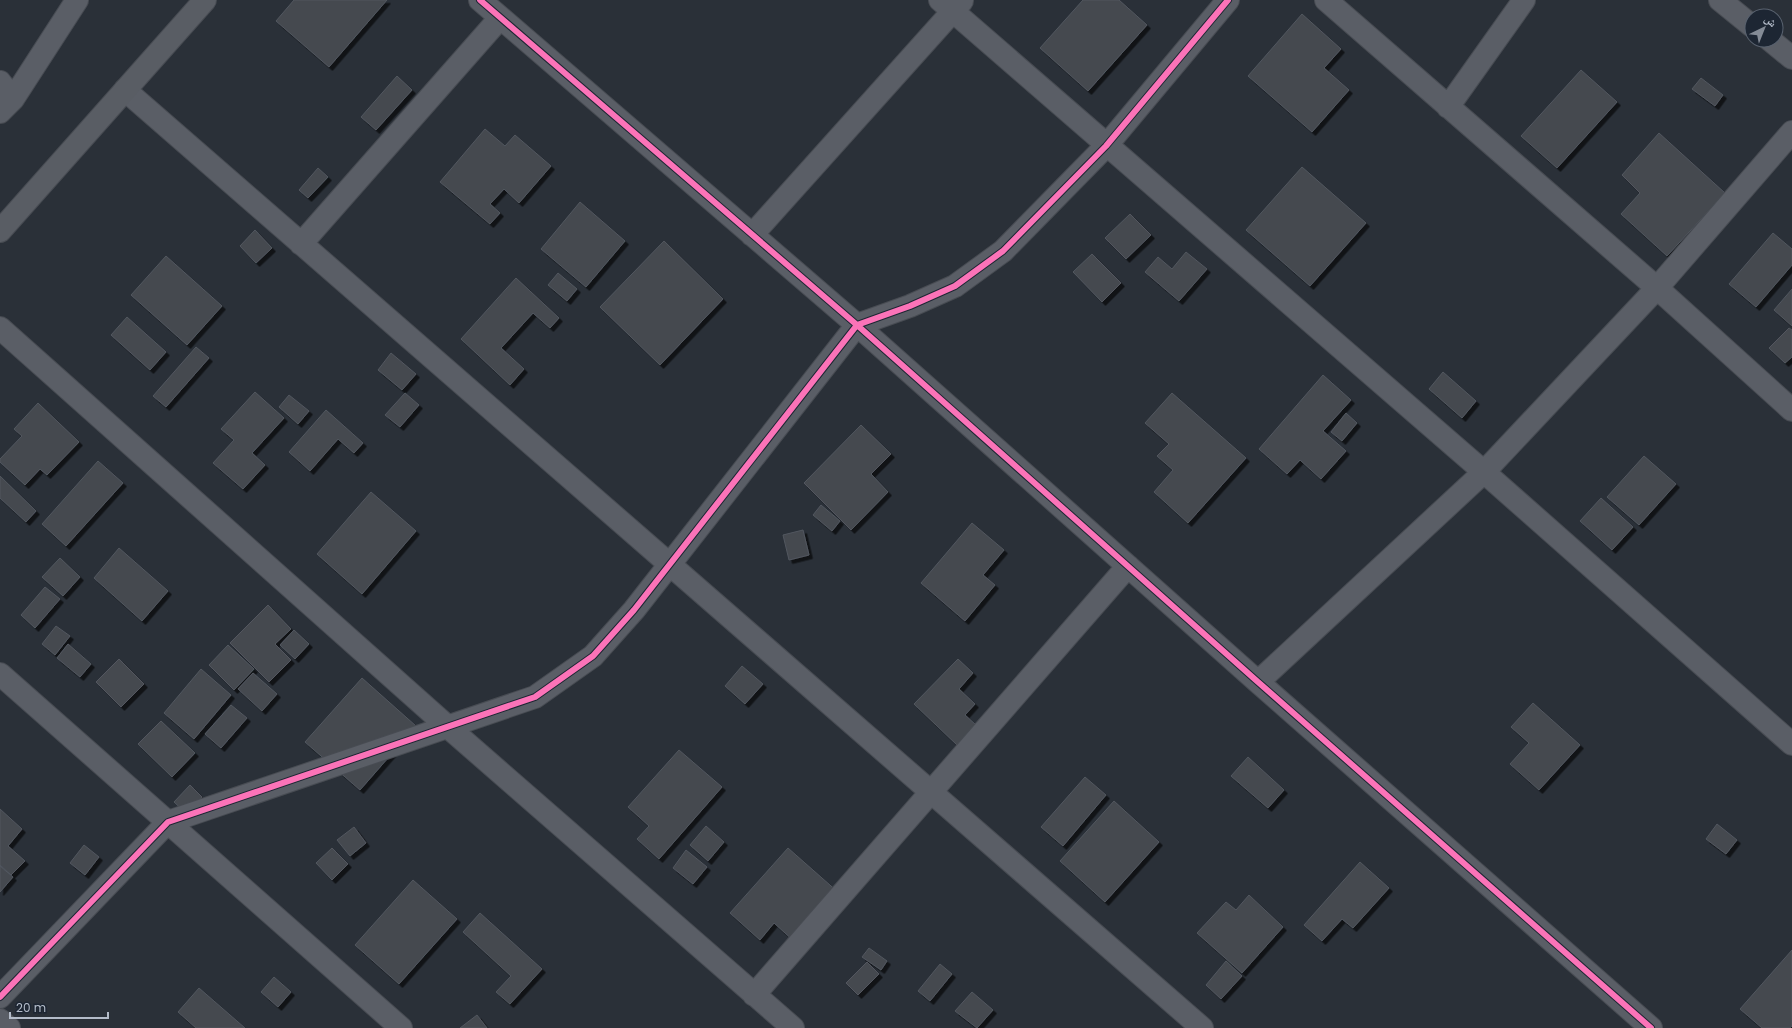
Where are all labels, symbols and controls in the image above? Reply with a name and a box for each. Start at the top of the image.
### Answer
north arrow [1744,8,1784,48]
text: ش [1761,11,1781,31]
scale bar [10,994,108,1020]
text: 20 m [16,999,46,1016]

